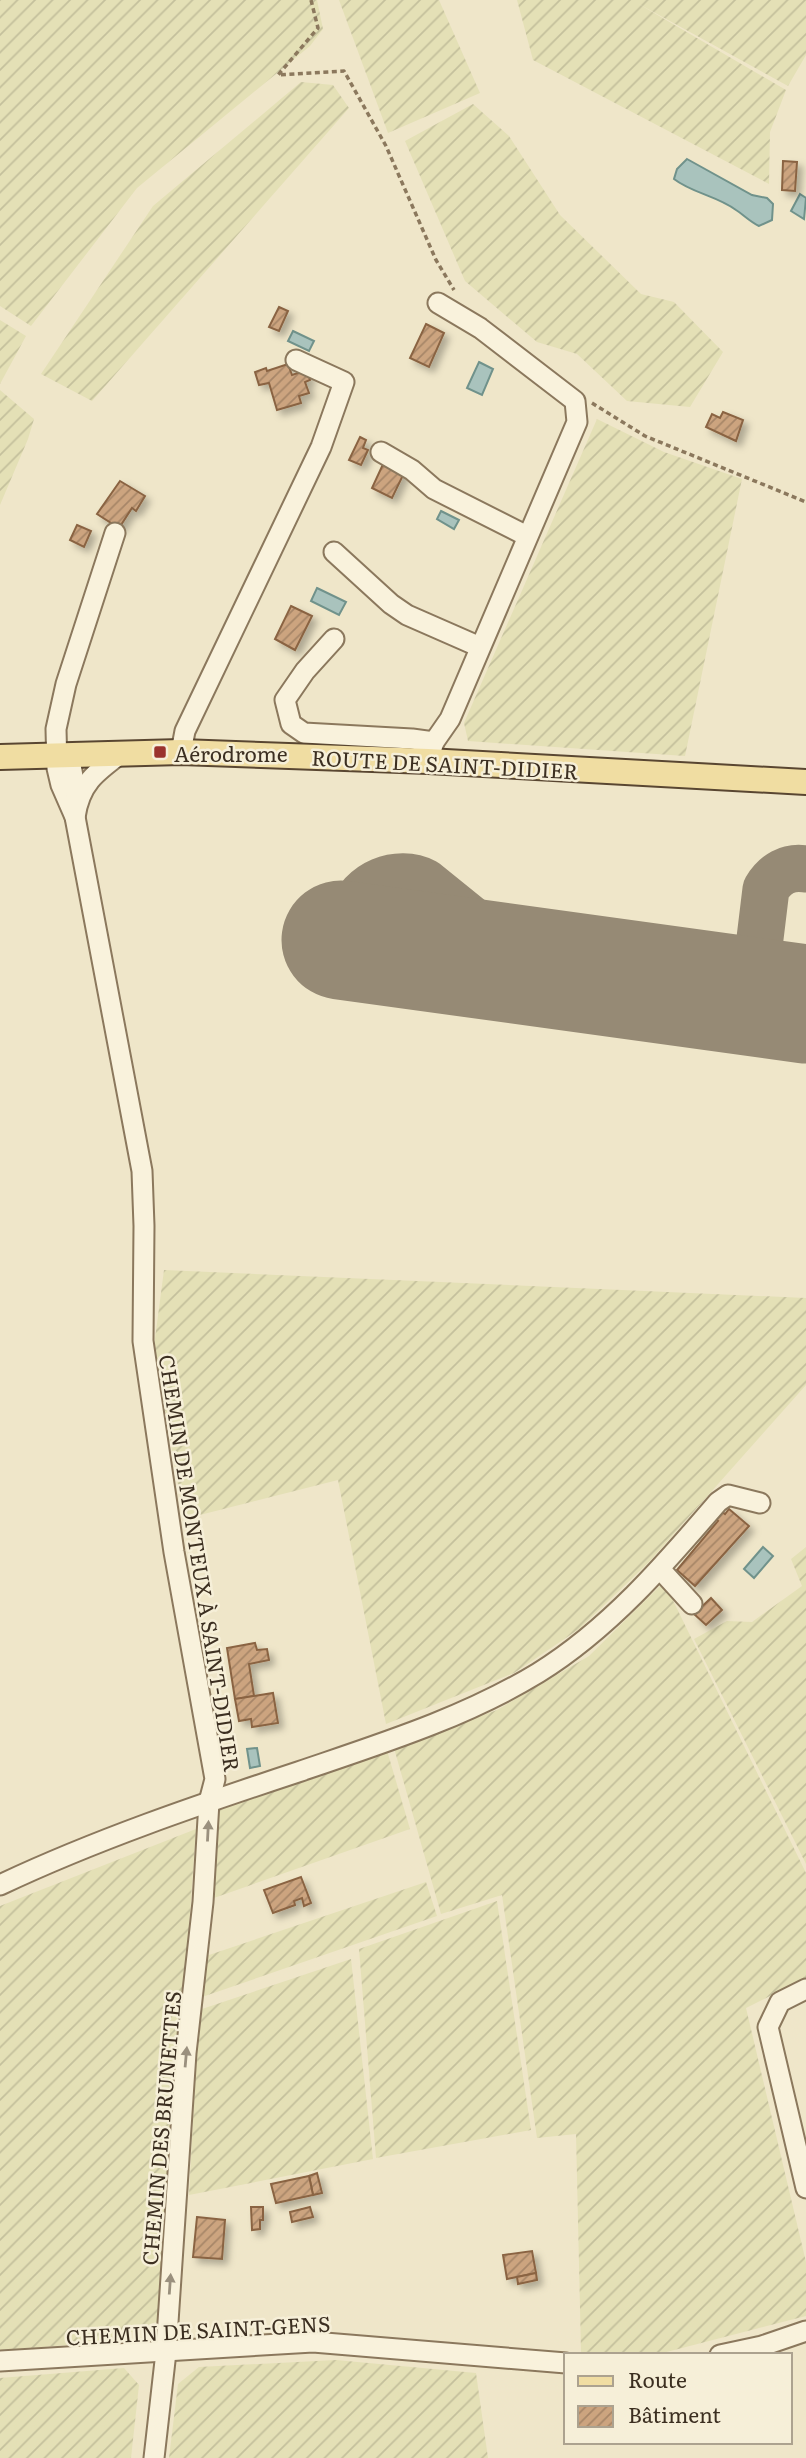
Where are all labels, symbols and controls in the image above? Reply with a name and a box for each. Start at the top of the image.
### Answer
place label: Aérodrome [174,737,288,768]
street label: ROUTE DE SAINT-DIDIER [311,741,579,785]
marker: Aérodrome [152,744,168,760]
street label: CHEMIN DE MONTEUX À SAINT-DIDIER [153,1352,249,1774]
one-way arrow [202,1819,213,1841]
street label: CHEMIN DES BRUNETTES [133,1990,187,2266]
one-way arrow [181,2046,192,2068]
one-way arrow [165,2273,176,2295]
street label: CHEMIN DE SAINT-GENS [65,2307,331,2351]
legend [564,2353,792,2444]
text: Route [628,2363,687,2394]
text: Bâtiment [628,2398,721,2429]

